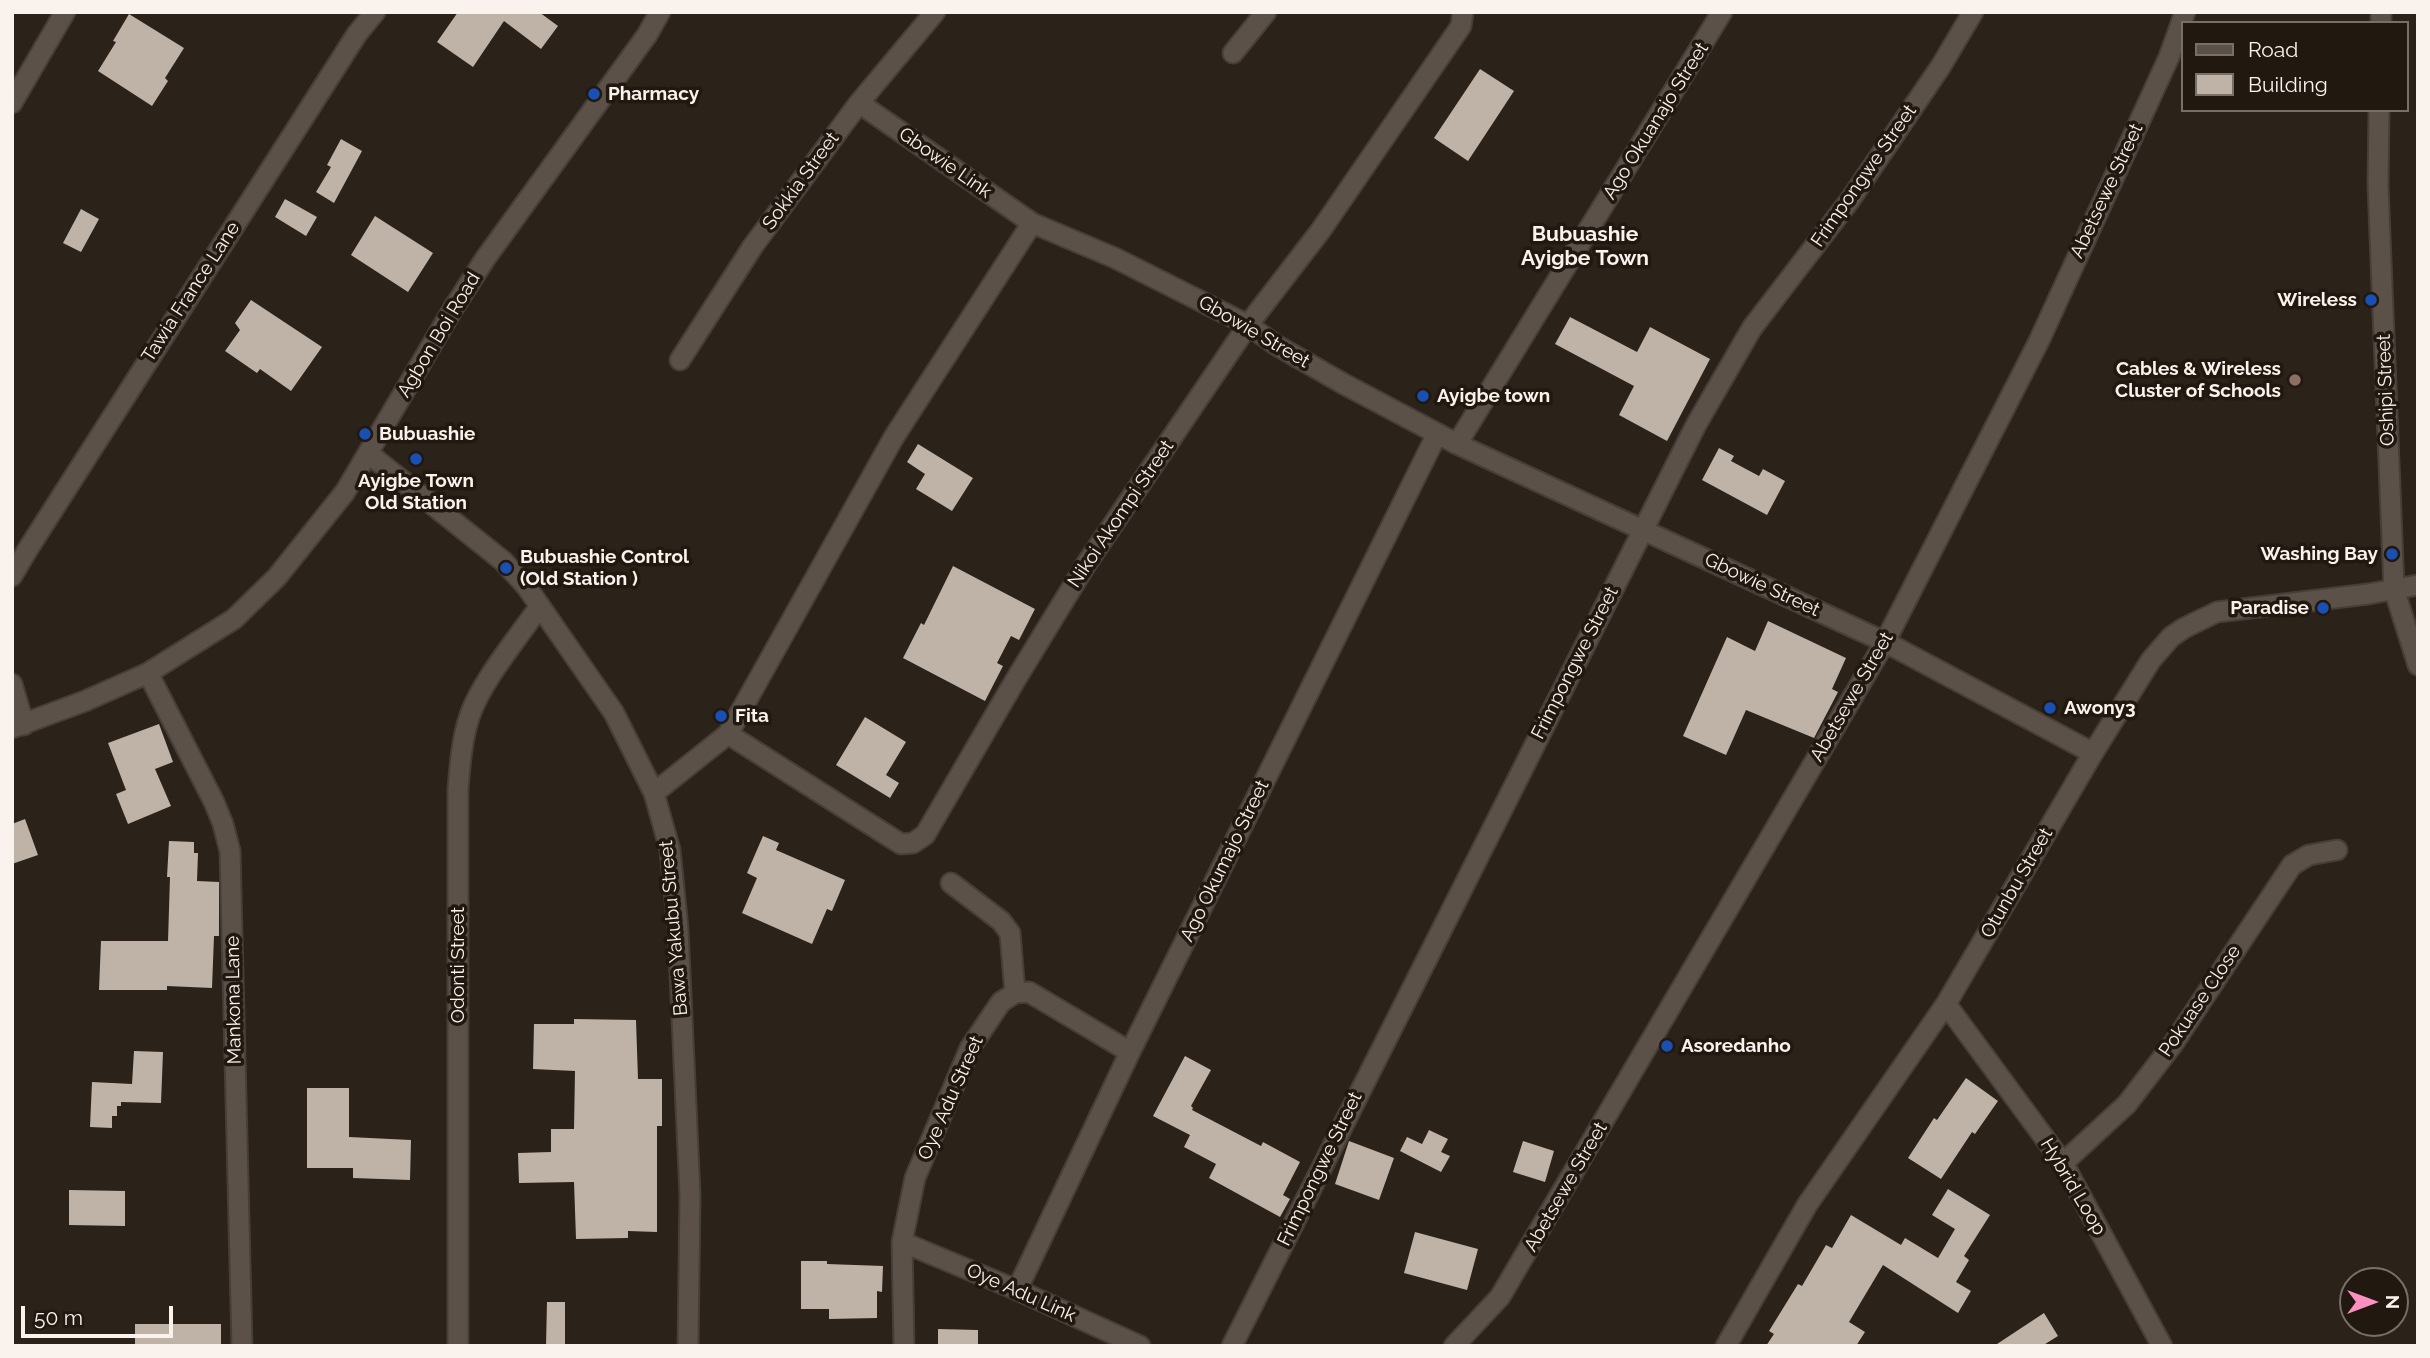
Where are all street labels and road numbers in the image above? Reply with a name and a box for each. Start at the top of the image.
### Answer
street label: Ago Okuanajo Street [1598,38,1714,204]
street label: Frimpongwe Street [1806,101,1922,251]
street label: Abetsewe Street [2066,120,2148,262]
street label: Gbowie Link [894,123,996,203]
street label: Sokkia Street [758,128,844,234]
street label: Tawia France Lane [137,217,245,367]
street label: Agbon Boi Road [393,268,485,402]
street label: Gbowie Street [1194,291,1314,373]
street label: Oshipi Street [2373,334,2399,446]
street label: Nikoi Akompi Street [1063,436,1179,592]
street label: Gbowie Street [1701,548,1823,622]
street label: Frimpongwe Street [1527,583,1623,743]
street label: Abetsewe Street [1806,628,1898,766]
street label: Ago Okumajo Street [1176,776,1274,946]
street label: Otunbu Street [1976,824,2058,942]
street label: Bawa Yakubu Street [655,839,693,1017]
street label: Odonti Street [447,907,469,1023]
street label: Mankona Lane [221,935,247,1065]
street label: Pokuase Close [2154,941,2246,1061]
street label: Oye Adu Street [913,1032,989,1164]
street label: Frimpongwe Street [1273,1088,1367,1250]
street label: Abetsewe Street [1520,1118,1612,1256]
street label: Hybrid Loop [2035,1135,2111,1239]
street label: Oye Adu Link [963,1259,1079,1327]

